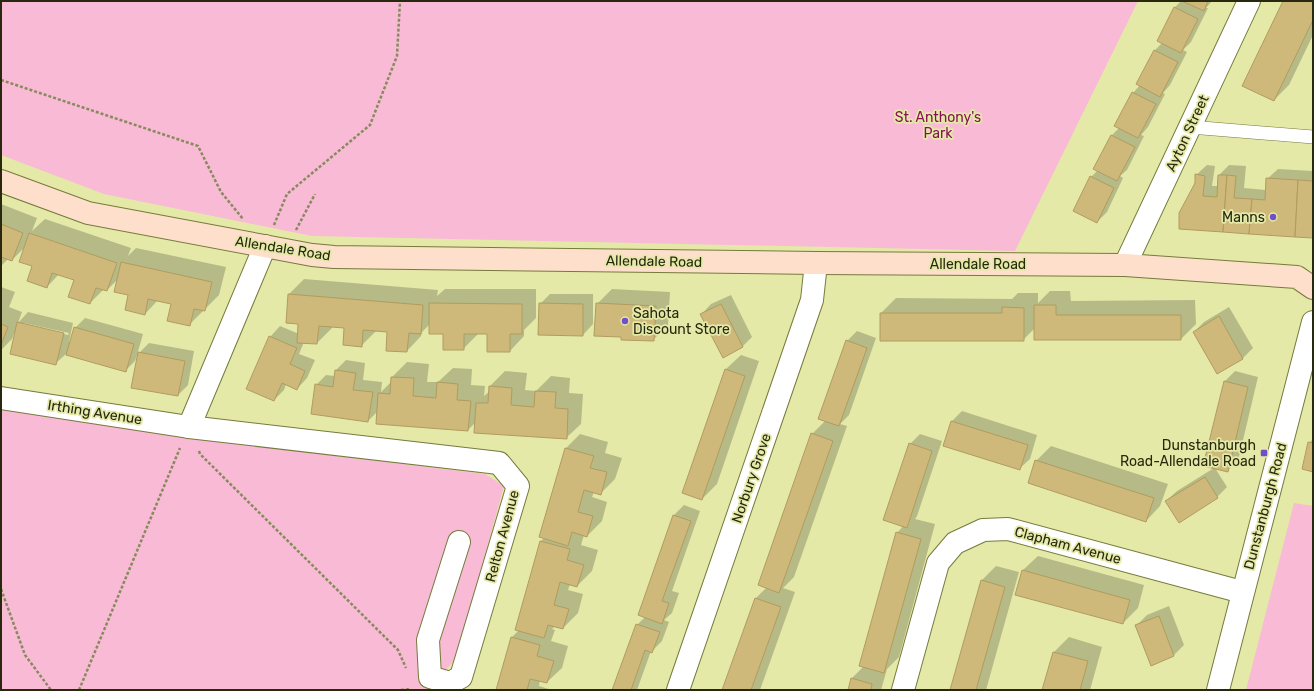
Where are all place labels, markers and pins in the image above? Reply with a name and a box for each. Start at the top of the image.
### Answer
place label: Manns [1222,209,1265,226]
marker: Manns [1268,212,1278,222]
place label: Sahota Discount Store [633,305,730,338]
marker: Sahota Discount Store [620,316,630,326]
place label: Dunstanburgh Road-Allendale Road [1120,437,1256,470]
marker: Dunstanburgh Road-Allendale Road [1259,448,1269,458]

